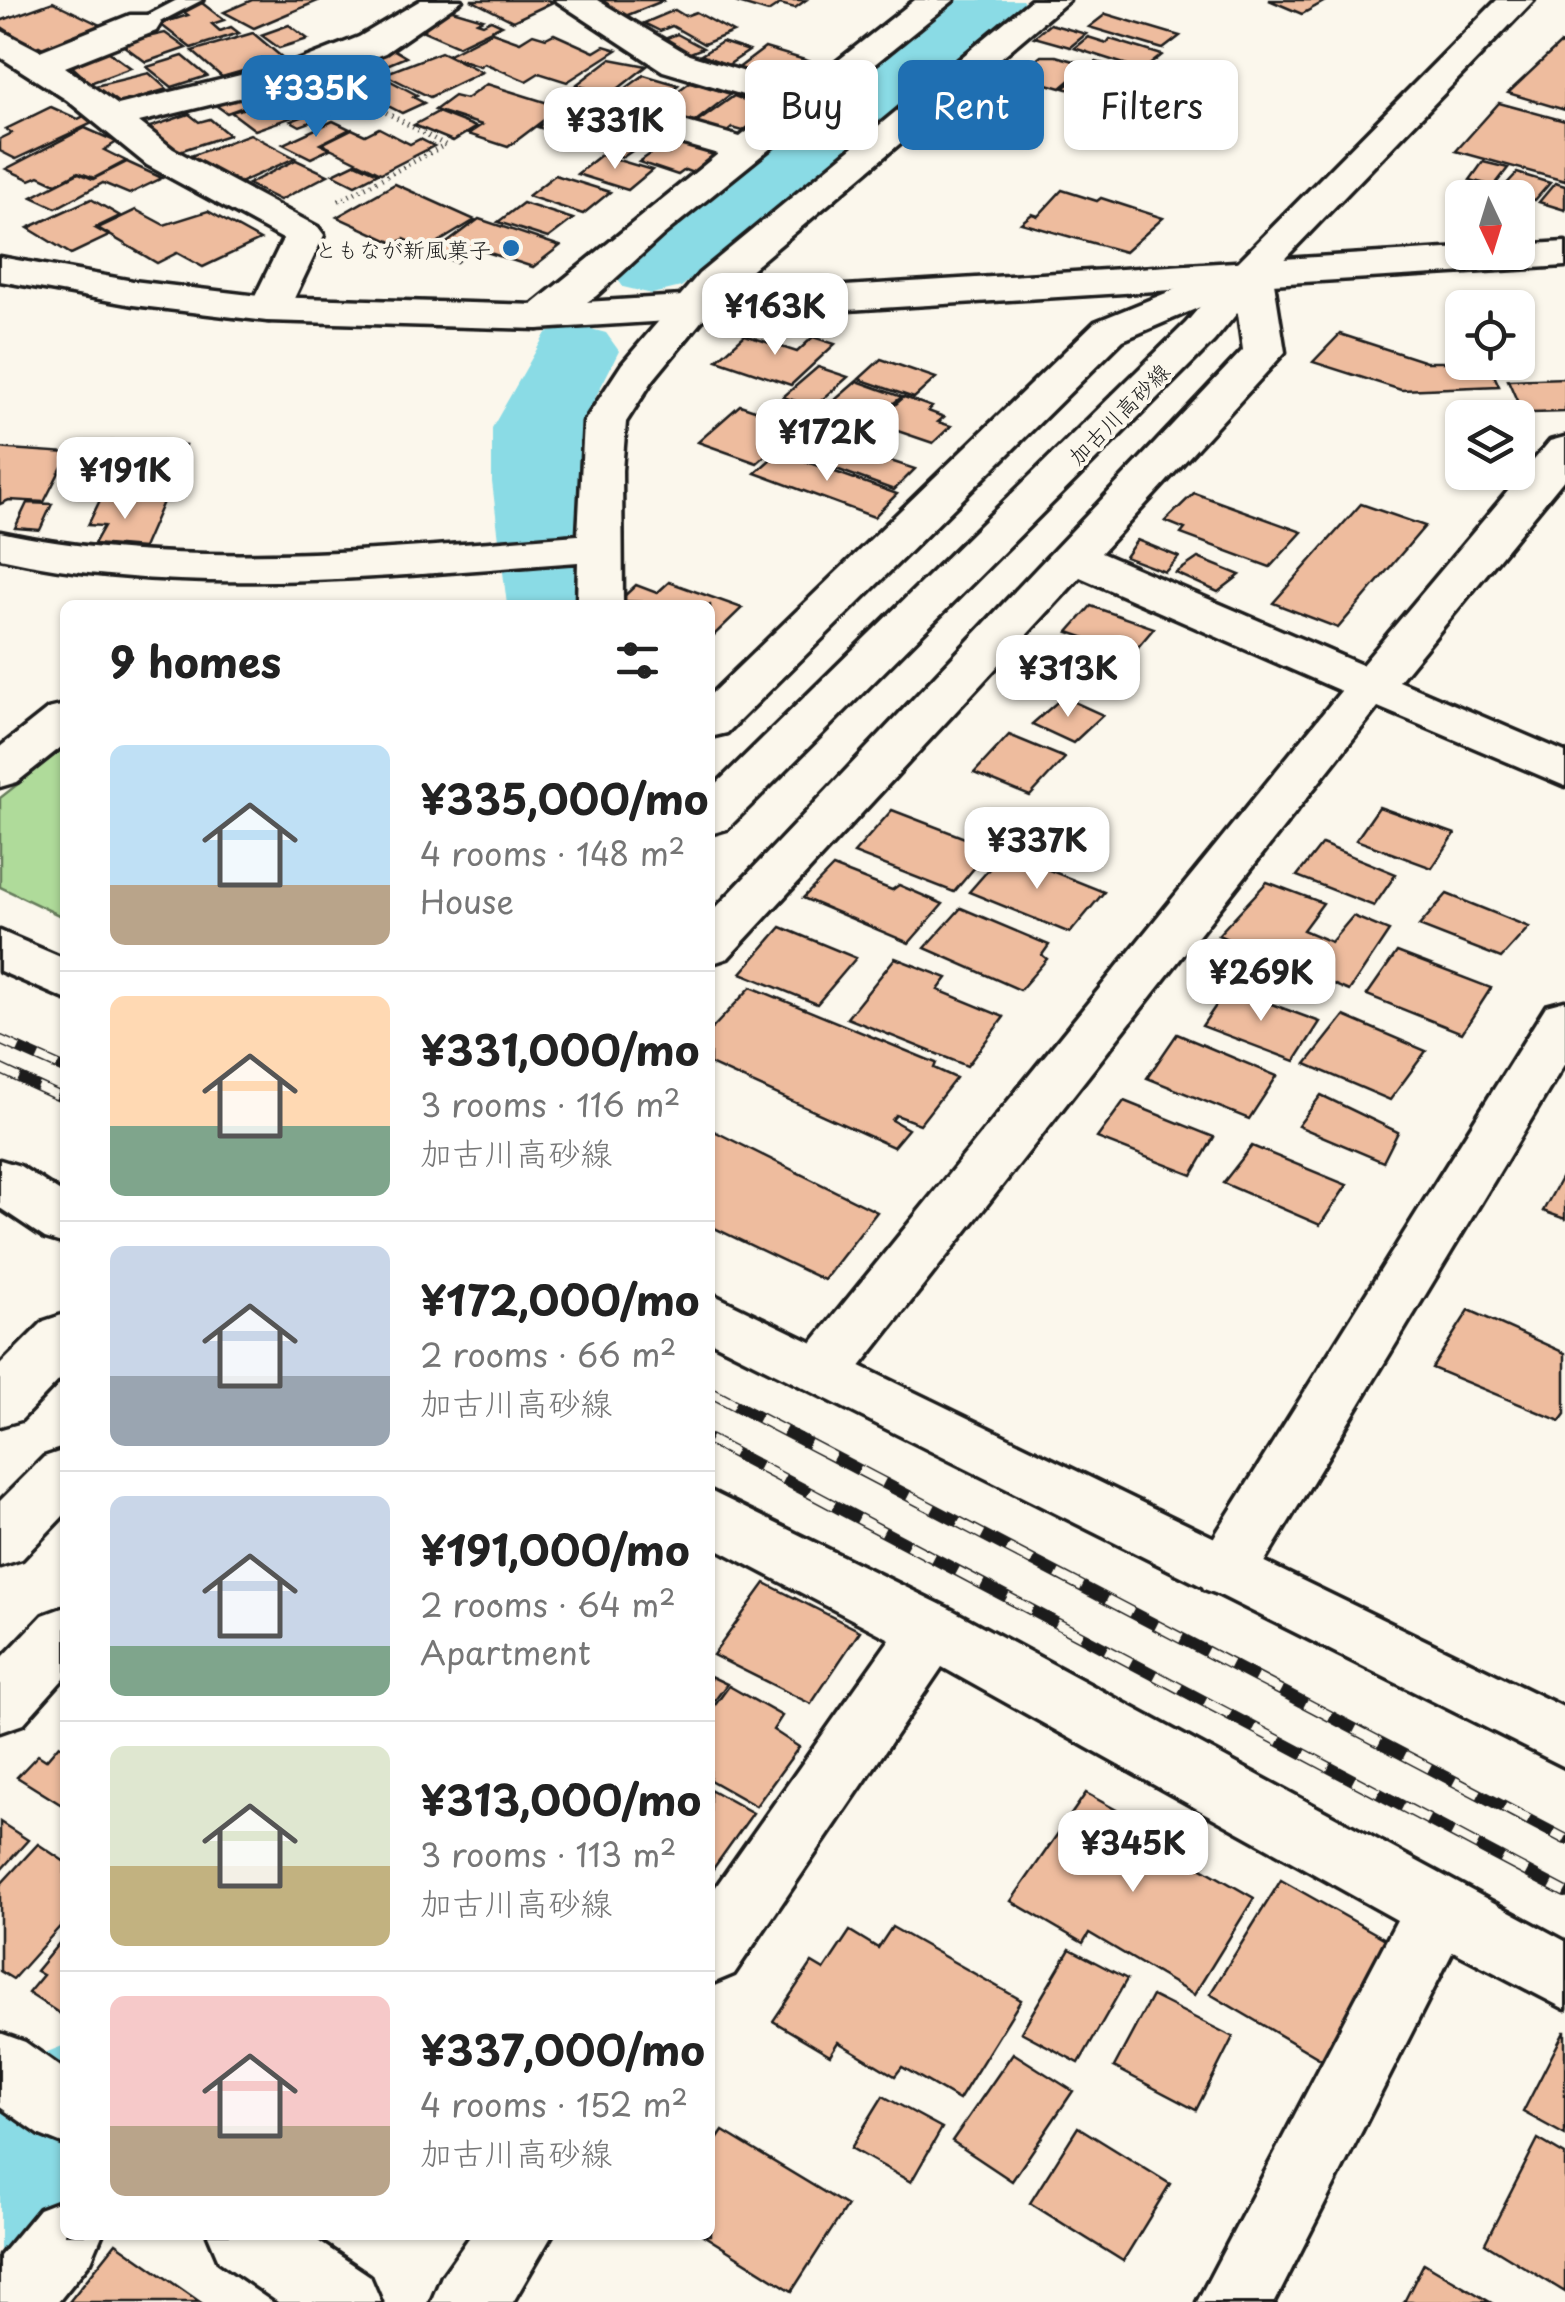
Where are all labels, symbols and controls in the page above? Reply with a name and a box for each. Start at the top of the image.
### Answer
pin: ¥335K [246,55,386,140]
chip: Buy [745,60,878,150]
chip: Rent [898,60,1044,150]
chip: Filters [1064,60,1238,150]
text: ¥335K [264,63,368,111]
pin: ¥331K [545,87,685,172]
text: ¥331K [566,95,664,143]
north arrow [1445,180,1535,270]
map controls [1445,180,1535,490]
place label: ともなが新風菓子 [315,232,491,265]
marker: ともなが新風菓子 [500,237,522,259]
pin: ¥163K [705,273,845,358]
text: ¥163K [724,281,826,329]
button: locate [1445,290,1535,380]
street label: 加古川高砂線 [1060,355,1176,471]
pin: ¥172K [757,399,897,484]
button: layers [1445,400,1535,490]
text: ¥172K [778,407,876,455]
pin: ¥191K [55,437,195,522]
text: ¥191K [79,445,171,493]
text: 9 homes [110,629,281,692]
icon: filters [610,633,665,688]
pin: ¥313K [998,635,1138,720]
text: ¥313K [1018,643,1118,691]
text: ¥335,000/mo [420,766,709,829]
icon: home [190,785,310,905]
pin: ¥337K [967,807,1107,892]
text: ¥337K [986,815,1088,863]
text: 4 rooms · 148 m² [420,829,685,877]
text: House [420,877,514,925]
pin: ¥269K [1191,939,1331,1024]
text: ¥269K [1208,947,1314,995]
text: ¥331,000/mo [420,1017,700,1080]
icon: home [190,1036,310,1156]
text: 3 rooms · 116 m² [420,1080,681,1128]
text: 加古川高砂線 [420,1128,612,1176]
text: ¥172,000/mo [420,1267,700,1330]
icon: home [190,1286,310,1406]
text: 2 rooms · 66 m² [420,1330,677,1378]
text: 加古川高砂線 [420,1378,612,1426]
text: ¥191,000/mo [420,1517,690,1580]
icon: home [190,1536,310,1656]
text: 2 rooms · 64 m² [420,1580,676,1628]
text: Apartment [420,1628,591,1676]
text: ¥313,000/mo [420,1767,701,1830]
icon: home [190,1786,310,1906]
pin: ¥345K [1063,1810,1203,1895]
text: ¥345K [1080,1818,1186,1866]
text: 3 rooms · 113 m² [420,1830,677,1878]
text: 加古川高砂線 [420,1878,612,1926]
text: ¥337,000/mo [420,2017,705,2080]
icon: home [190,2036,310,2156]
text: 4 rooms · 152 m² [420,2080,688,2128]
text: 加古川高砂線 [420,2128,612,2176]

